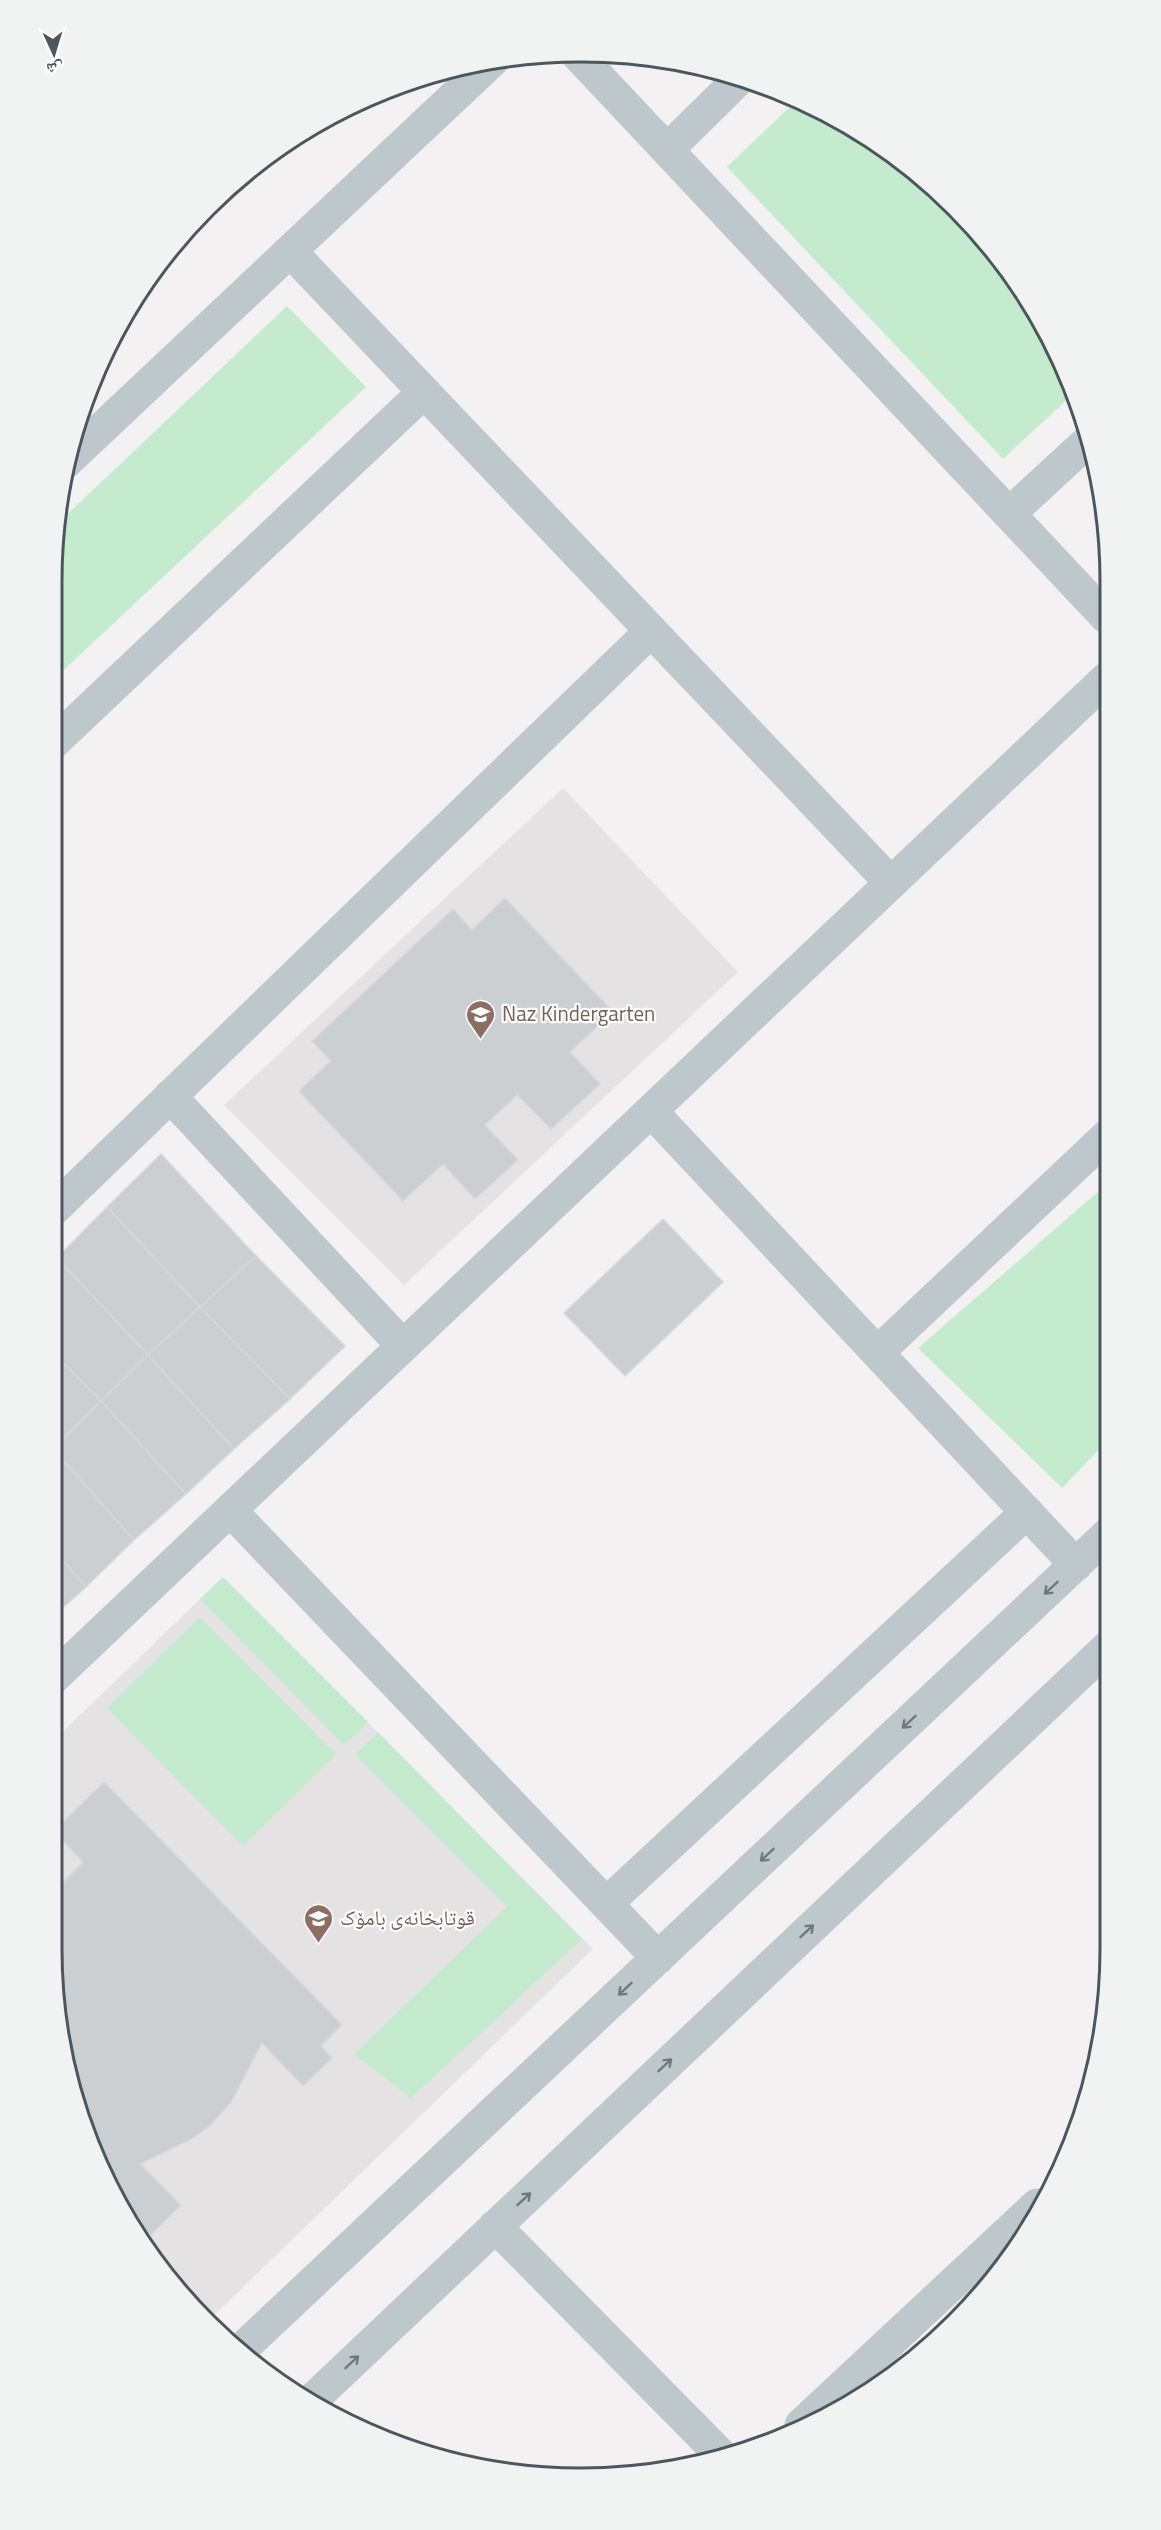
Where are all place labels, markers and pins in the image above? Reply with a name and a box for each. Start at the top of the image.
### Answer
place label: Naz Kindergarten [502,997,655,1029]
school or university icon: Naz Kindergarten [465,998,497,1040]
place label: قوتابخانەی بامۆک [340,1901,475,1933]
school or university icon: قوتابخانەی بامۆک [303,1902,335,1944]

